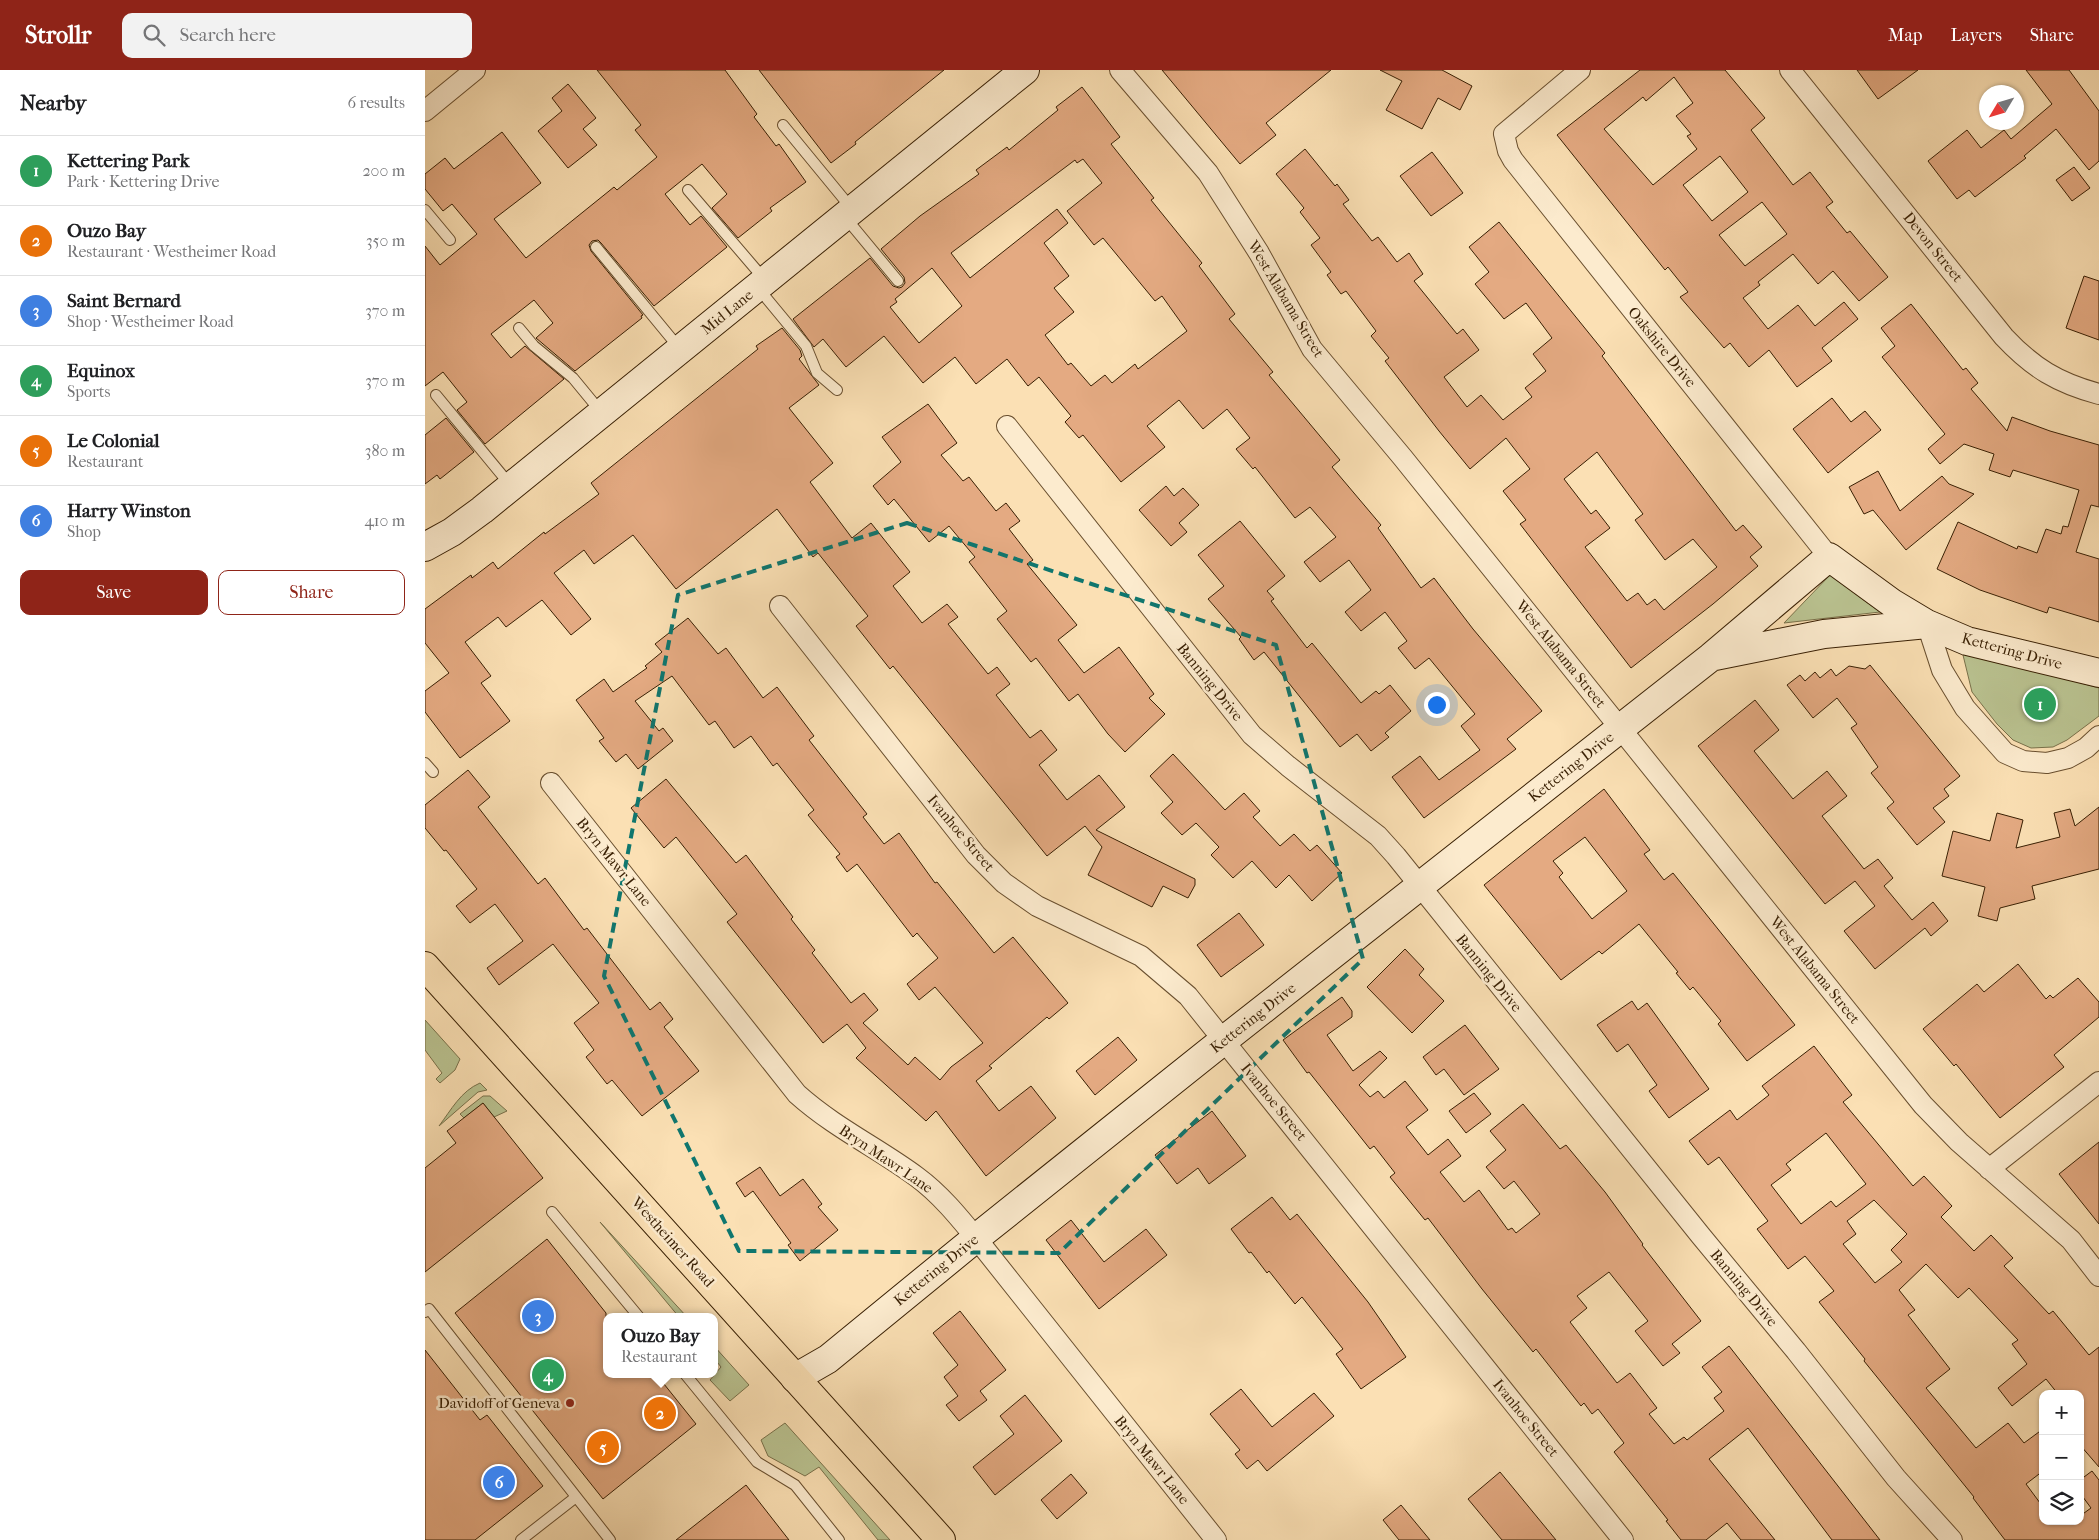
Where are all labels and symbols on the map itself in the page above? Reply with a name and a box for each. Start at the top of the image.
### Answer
north arrow [1979,85,2024,130]
street label: Devon Street [1899,208,1967,286]
street label: West Alabama Street [1244,236,1328,361]
street label: Mid Lane [697,285,757,338]
street label: Oakshire Drive [1624,303,1700,391]
street label: West Alabama Street [1512,596,1610,712]
street label: Kettering Drive [1960,629,2065,673]
street label: Banning Drive [1173,639,1247,725]
pin: 1 [2024,685,2056,723]
your location [1424,692,1450,718]
street label: Kettering Drive [1525,728,1618,806]
street label: Ivanhoe Street [924,791,999,876]
street label: Bryn Mawr Lane [573,814,656,911]
street label: West Alabama Street [1766,912,1864,1028]
street label: Banning Drive [1452,930,1526,1016]
street label: Kettering Drive [1207,979,1300,1057]
street label: Ivanhoe Street [1237,1060,1311,1145]
street label: Bryn Mawr Lane [836,1121,937,1197]
street label: Westheimer Road [627,1192,719,1291]
street label: Kettering Drive [890,1230,982,1310]
street label: Banning Drive [1707,1246,1782,1331]
pin: 3 [522,1297,554,1335]
pin: 4 [532,1356,564,1394]
street label: Ivanhoe Street [1489,1376,1563,1461]
place label: Davidoff of Geneva [438,1394,561,1412]
pin: 2 [644,1394,676,1432]
marker: Davidoff of Geneva [564,1397,576,1409]
street label: Bryn Mawr Lane [1111,1412,1194,1509]
pin: 5 [587,1428,619,1466]
pin: 6 [483,1463,515,1501]

